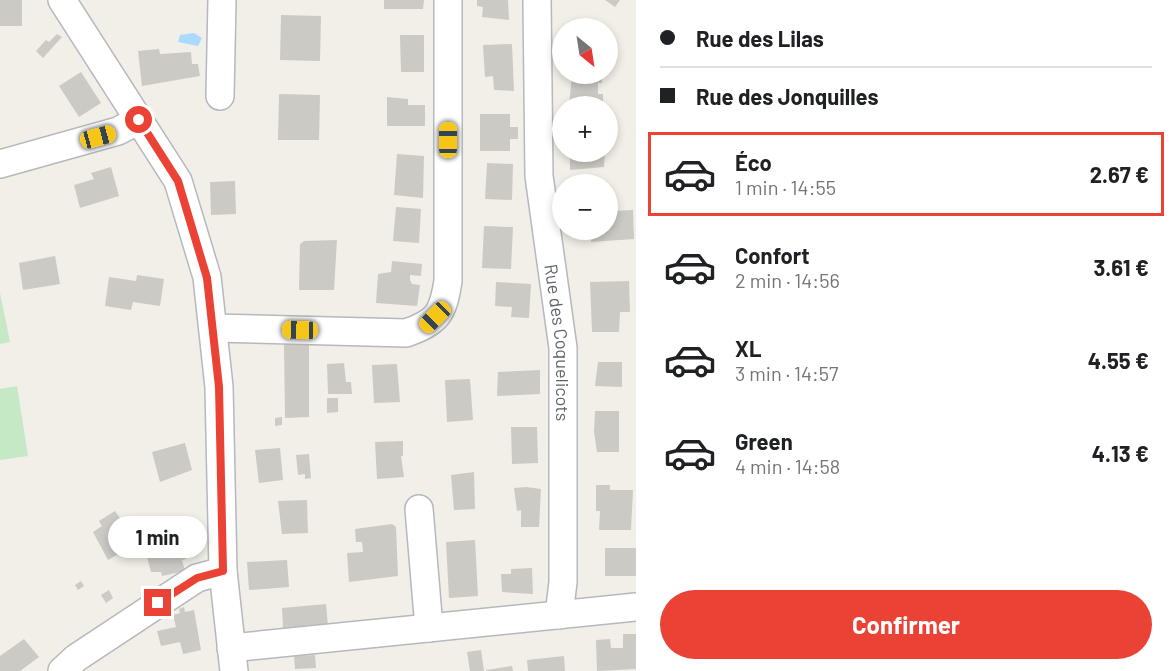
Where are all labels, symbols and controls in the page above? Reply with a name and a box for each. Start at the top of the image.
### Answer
north arrow [552,18,618,84]
map controls [552,18,618,240]
text: Rue des Lilas [696,25,824,51]
text: Rue des Jonquilles [696,83,879,109]
button: + [552,96,618,162]
route start [125,106,152,133]
car [439,122,457,158]
car [78,124,118,150]
icon: car [663,147,717,201]
text: Éco [735,149,772,175]
text: 2.67 € [1090,161,1149,187]
button: − [552,174,618,240]
text: 1 min · 14:55 [735,175,836,199]
icon: car [663,240,717,294]
text: Confort [735,242,810,268]
text: 3.61 € [1093,254,1149,280]
street label: Rue des Coquelicots [540,262,574,422]
text: 2 min · 14:56 [735,268,840,292]
car [416,298,454,336]
car [282,321,318,339]
icon: car [663,333,717,387]
text: XL [735,335,761,361]
text: 4.55 € [1088,347,1149,373]
text: 3 min · 14:57 [735,361,838,385]
icon: car [663,426,717,480]
text: Green [735,428,793,454]
text: 4.13 € [1092,440,1149,466]
text: 4 min · 14:58 [735,454,840,478]
callout: 1 min [108,516,207,558]
text: 1 min [136,525,179,549]
route end [144,589,171,616]
button: Confirmer [660,590,1152,659]

